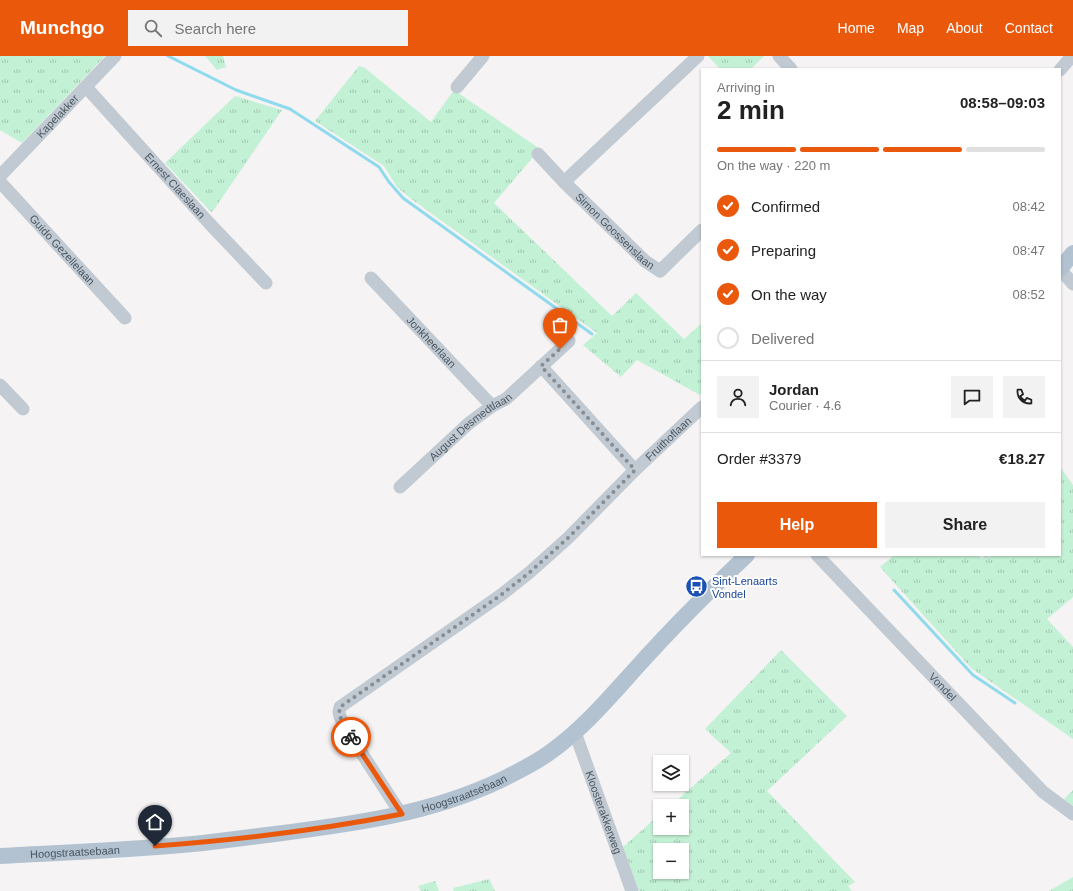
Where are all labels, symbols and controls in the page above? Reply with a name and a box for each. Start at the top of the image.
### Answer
search box [128,10,408,46]
text: Munchgo [20,17,104,38]
icon: search [142,17,164,39]
text: Search here [174,20,256,37]
text: Home [838,20,875,36]
text: Map [897,20,924,36]
text: About [946,20,983,36]
text: Contact [1005,20,1053,36]
text: Arriving in [717,80,775,95]
street label: Kapelakker [34,92,81,140]
text: 08:58–09:03 [960,94,1045,111]
text: 2 min [717,95,785,125]
street label: Ernest Claeslaan [143,151,208,221]
text: On the way · 220 m [717,158,830,173]
street label: Simon Goossenslaan [573,191,657,272]
icon: check [717,195,739,217]
text: Confirmed [751,198,820,215]
text: 08:42 [1012,199,1045,214]
street label: Guido Gezellelaan [27,212,97,287]
icon: check [717,239,739,261]
text: Preparing [751,242,816,259]
text: 08:47 [1012,243,1045,258]
icon: check [717,283,739,305]
text: On the way [751,286,827,303]
text: 08:52 [1012,287,1045,302]
pin [543,308,577,349]
street label: Jonkheerlaan [404,314,459,370]
icon: bag [549,314,571,336]
text: Delivered [751,330,814,347]
button: person [717,376,759,418]
button: chat [951,376,993,418]
button: phone [1003,376,1045,418]
text: Jordan [769,381,819,398]
street label: August Desmedtlaan [427,391,514,463]
text: Courier · 4.6 [769,398,841,413]
street label: Fruithoflaan [643,414,694,463]
text: Order #3379 [717,450,801,467]
text: €18.27 [999,450,1045,467]
button: Help [717,502,877,548]
button: Share [885,502,1045,548]
bus stop icon: Sint-Lenaarts Vondel [683,574,709,600]
place label: Sint-Lenaarts Vondel [712,575,778,600]
street label: Vondel [927,670,959,703]
courier [331,717,371,757]
icon: bike [340,726,362,748]
map controls [653,755,689,879]
button: layers [653,755,689,791]
street label: Kloosterakkerweg [583,769,624,856]
street label: Hoogstraatsebaan [420,772,509,814]
button: + [653,799,689,835]
pin [138,805,172,846]
icon: home [144,811,166,833]
button: − [653,843,689,879]
street label: Hoogstraatsebaan [30,844,120,860]

